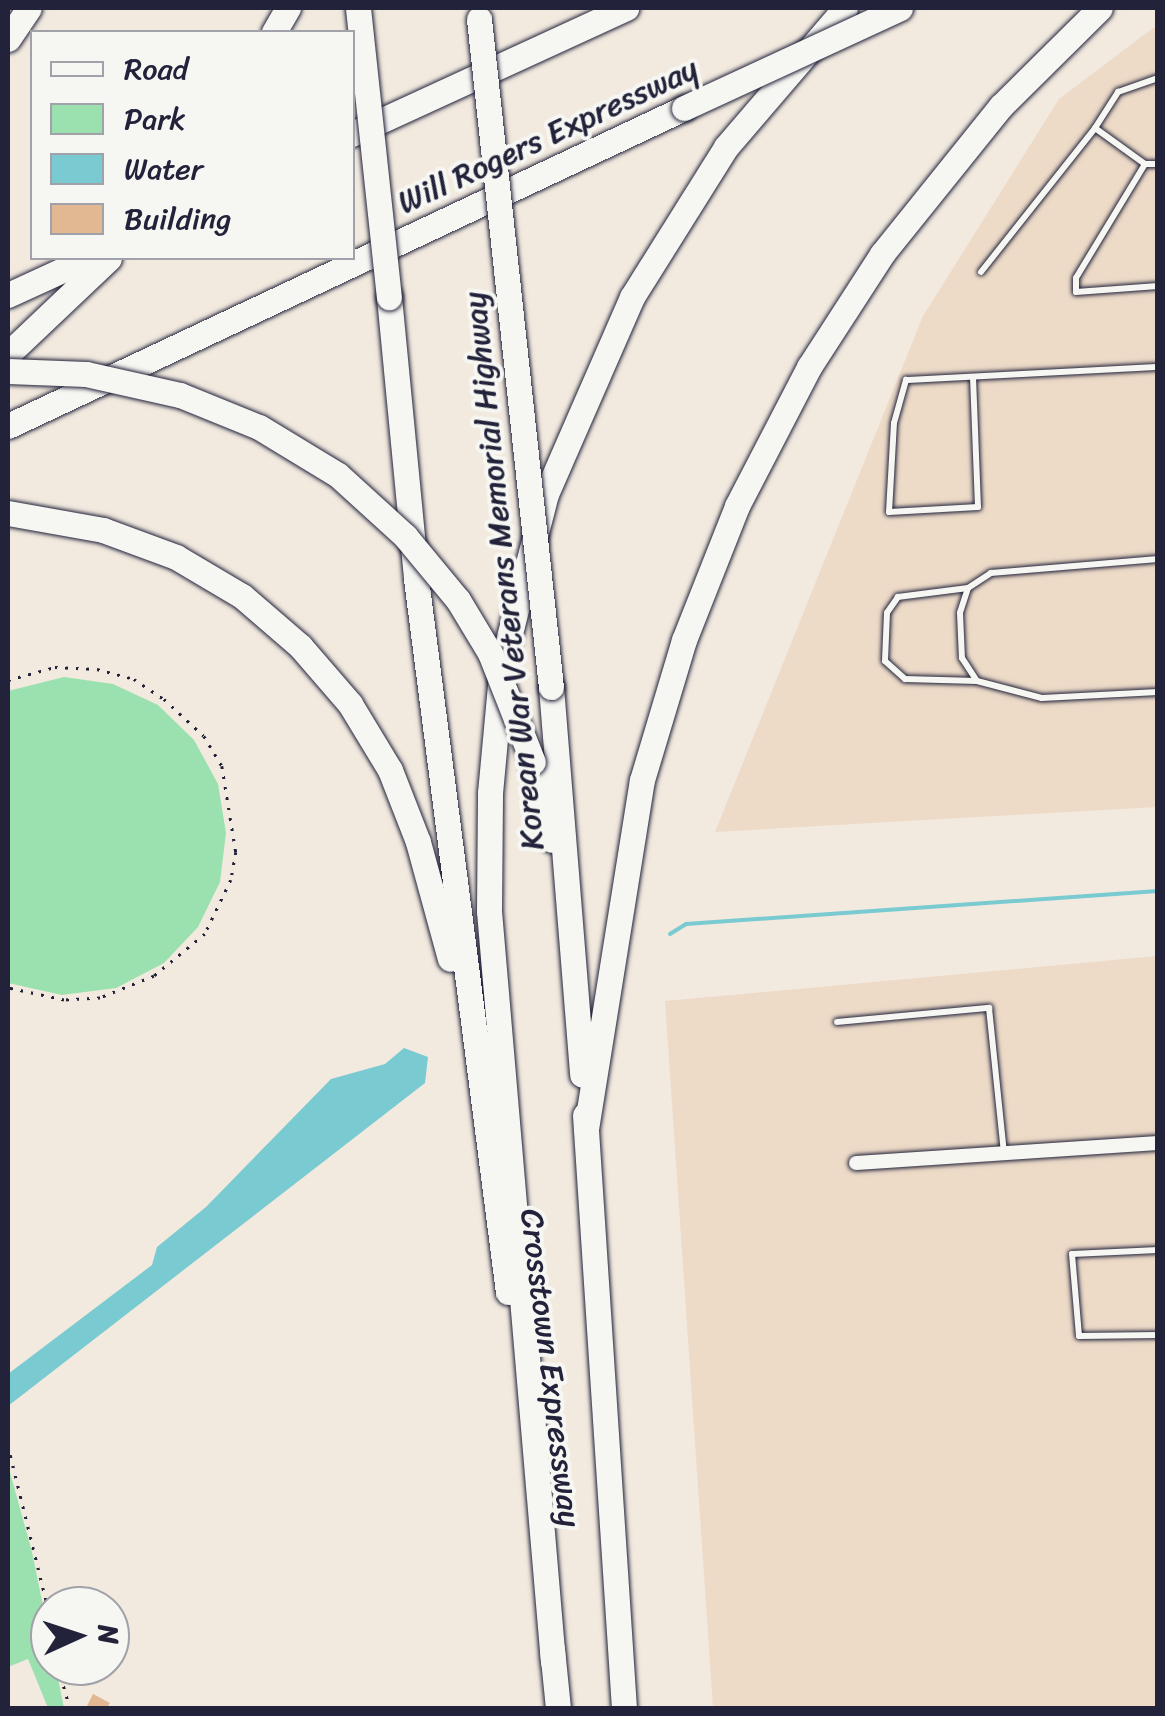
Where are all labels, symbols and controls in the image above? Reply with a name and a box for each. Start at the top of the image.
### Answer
legend [30,30,355,260]
text: Road [124,42,188,96]
street label: Will Rogers Expressway [391,49,705,223]
text: Park [124,92,186,146]
text: Water [124,142,203,196]
text: Building [124,192,231,246]
street label: Korean War Veterans Memorial Highway [456,290,552,852]
street label: Crosstown Expressway [511,1207,589,1529]
north arrow [30,1586,130,1686]
text: N [83,1624,133,1645]

